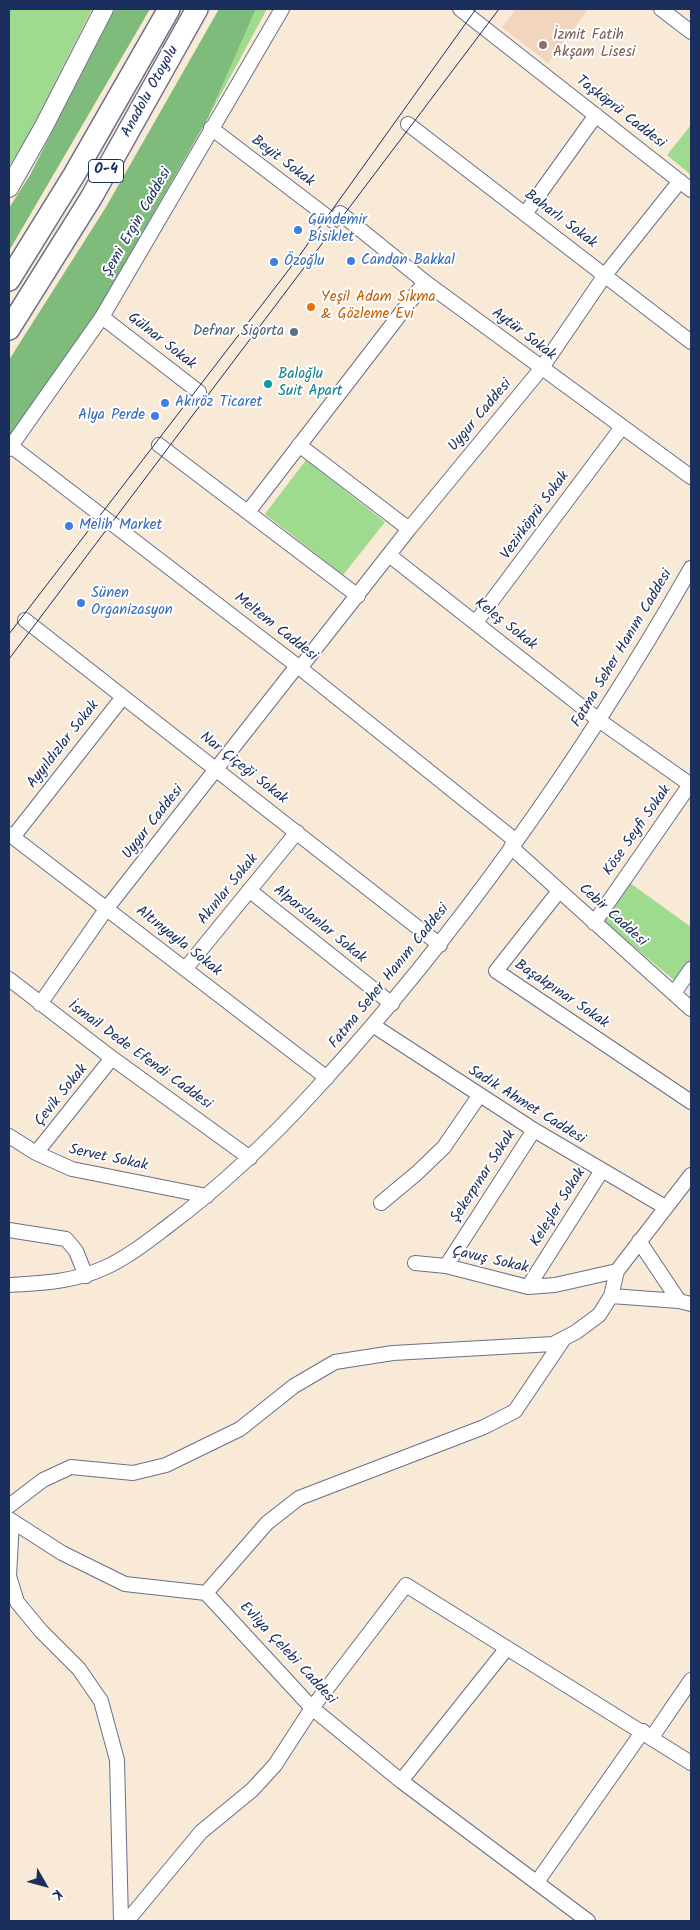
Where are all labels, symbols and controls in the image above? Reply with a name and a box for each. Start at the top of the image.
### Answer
place label: İzmit Fatih Akşam Lisesi [553,27,635,62]
marker: İzmit Fatih Akşam Lisesi [537,39,549,51]
street label: Anadolu Otoyolu [118,43,184,141]
street label: Taşköprü Caddesi [572,73,668,153]
street label: Beyit Sokak [247,132,317,192]
road number: O-4 [88,160,124,182]
street label: Şemi Ergin Caddesi [100,165,176,281]
street label: Baharlı Sokak [520,187,600,253]
place label: Gündemir Bisiklet [308,212,367,247]
marker: Gündemir Bisiklet [292,224,304,236]
place label: Candan Bakkal [361,252,455,270]
place label: Özoğlu [284,253,325,271]
marker: Candan Bakkal [345,255,357,267]
marker: Özoğlu [268,256,280,268]
place label: Yeşil Adam Sıkma & Gözleme Evi [321,289,435,324]
marker: Yeşil Adam Sıkma & Gözleme Evi [305,301,317,313]
street label: Aytür Sokak [487,305,559,365]
street label: Gülnar Sokak [123,310,199,374]
place label: Defnar Sigorta [193,323,284,341]
marker: Defnar Sigorta [288,326,300,338]
place label: Baloğlu Suit Apart [278,366,343,401]
street label: Uygur Caddesi [445,376,517,456]
marker: Baloğlu Suit Apart [262,378,274,390]
place label: Akıröz Ticaret [175,394,262,412]
marker: Akıröz Ticaret [159,397,171,409]
place label: Alya Perde [78,407,145,425]
marker: Alya Perde [149,410,161,422]
street label: Vezirköprü Sokak [498,468,574,564]
place label: Melih Market [79,517,162,535]
marker: Melih Market [63,520,75,532]
street label: Fatma Seher Hanım Caddesi [569,567,677,731]
place label: Sünen Organizasyon [91,585,173,620]
street label: Meltem Caddesi [230,590,320,666]
street label: Keleş Sokak [470,595,540,655]
marker: Sünen Organizasyon [75,597,87,609]
street label: Ayyıldızlar Sokak [24,698,104,792]
street label: Nar Çiçeği Sokak [195,729,291,809]
street label: Uygur Caddesi [120,782,188,864]
street label: Köse Seyfi Sokak [600,782,676,880]
street label: Akınlar Sokak [195,851,263,929]
street label: Cebir Caddesi [574,881,650,951]
street label: Alparslanlar Sokak [269,882,369,968]
street label: Fatma Seher Hanım Caddesi [326,901,454,1053]
street label: Altınyayla Sokak [131,903,225,981]
street label: Başakpınar Sokak [510,957,612,1033]
street label: İsmail Dede Efendi Caddesi [63,998,215,1114]
street label: Çevik Sokak [32,1061,92,1131]
street label: Sadık Ahmet Caddesi [464,1063,588,1149]
street label: Şekerpınar Sokak [447,1127,521,1227]
street label: Servet Sokak [67,1142,149,1176]
street label: Keleşler Sokak [528,1165,590,1251]
street label: Çavuş Sokak [450,1243,530,1279]
street label: Evliya Çelebi Caddesi [235,1599,339,1709]
north arrow [20,1860,70,1910]
text: K [46,1884,68,1904]

